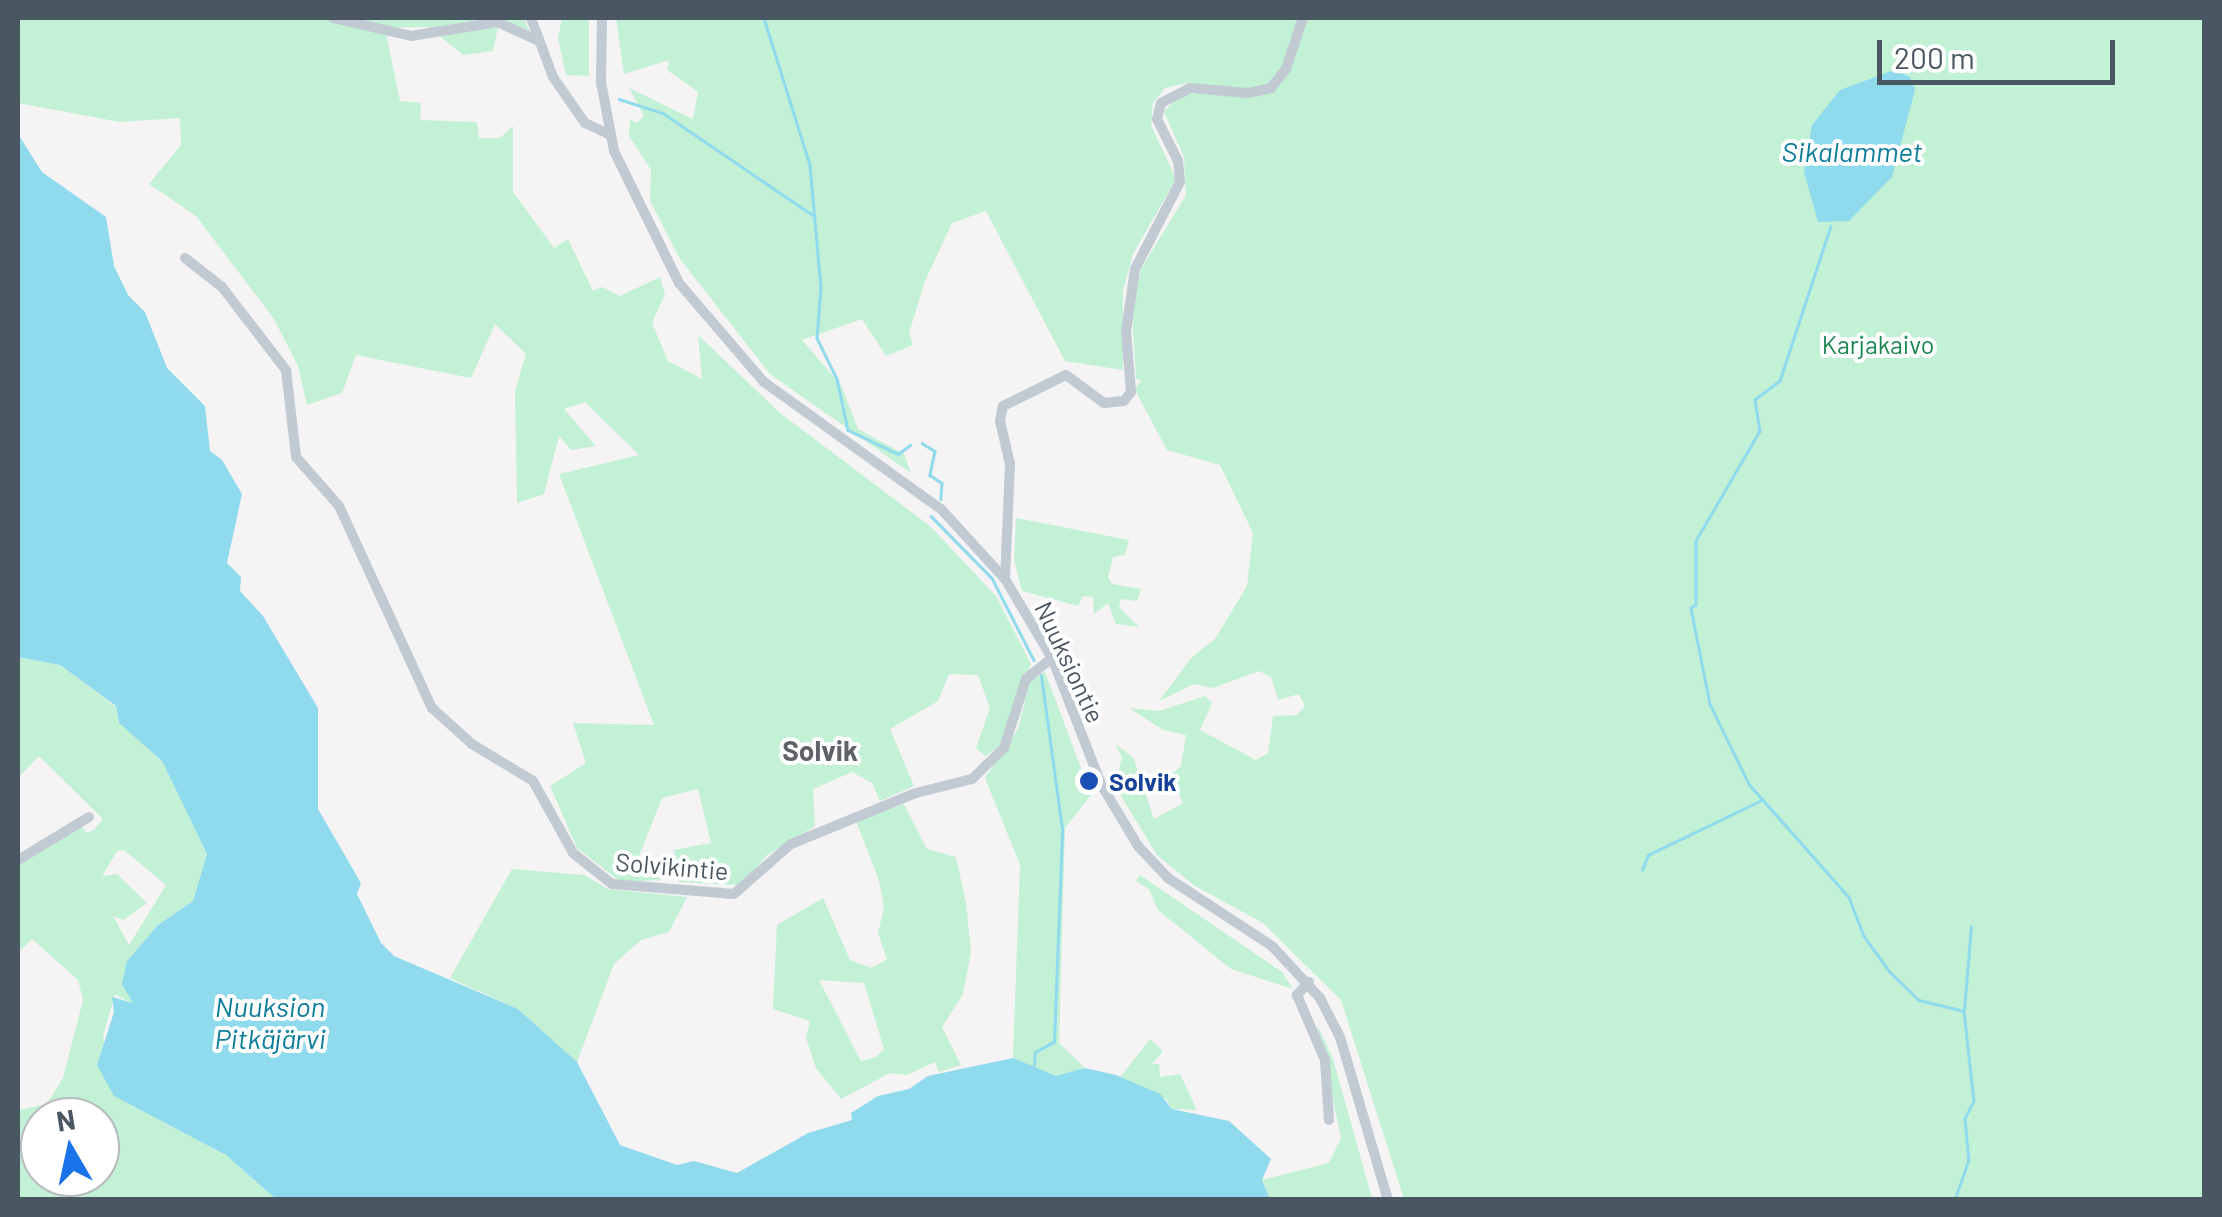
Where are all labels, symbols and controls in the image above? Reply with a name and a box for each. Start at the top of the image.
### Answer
scale bar [1882,20,2120,82]
text: 200 m [1894,39,1975,75]
water label: Sikalammet [1782,134,1922,168]
park label: Karjakaivo [1822,329,1934,359]
street label: Nuuksiontie [1029,597,1111,727]
district label: Solvik [782,733,858,767]
place label: Solvik [1109,766,1177,796]
marker: Solvik [1078,770,1100,792]
street label: Solvikintie [614,846,730,886]
water label: Nuuksion Pitkäjärvi [214,989,326,1055]
north arrow [20,1097,120,1197]
text: N [54,1101,77,1138]

